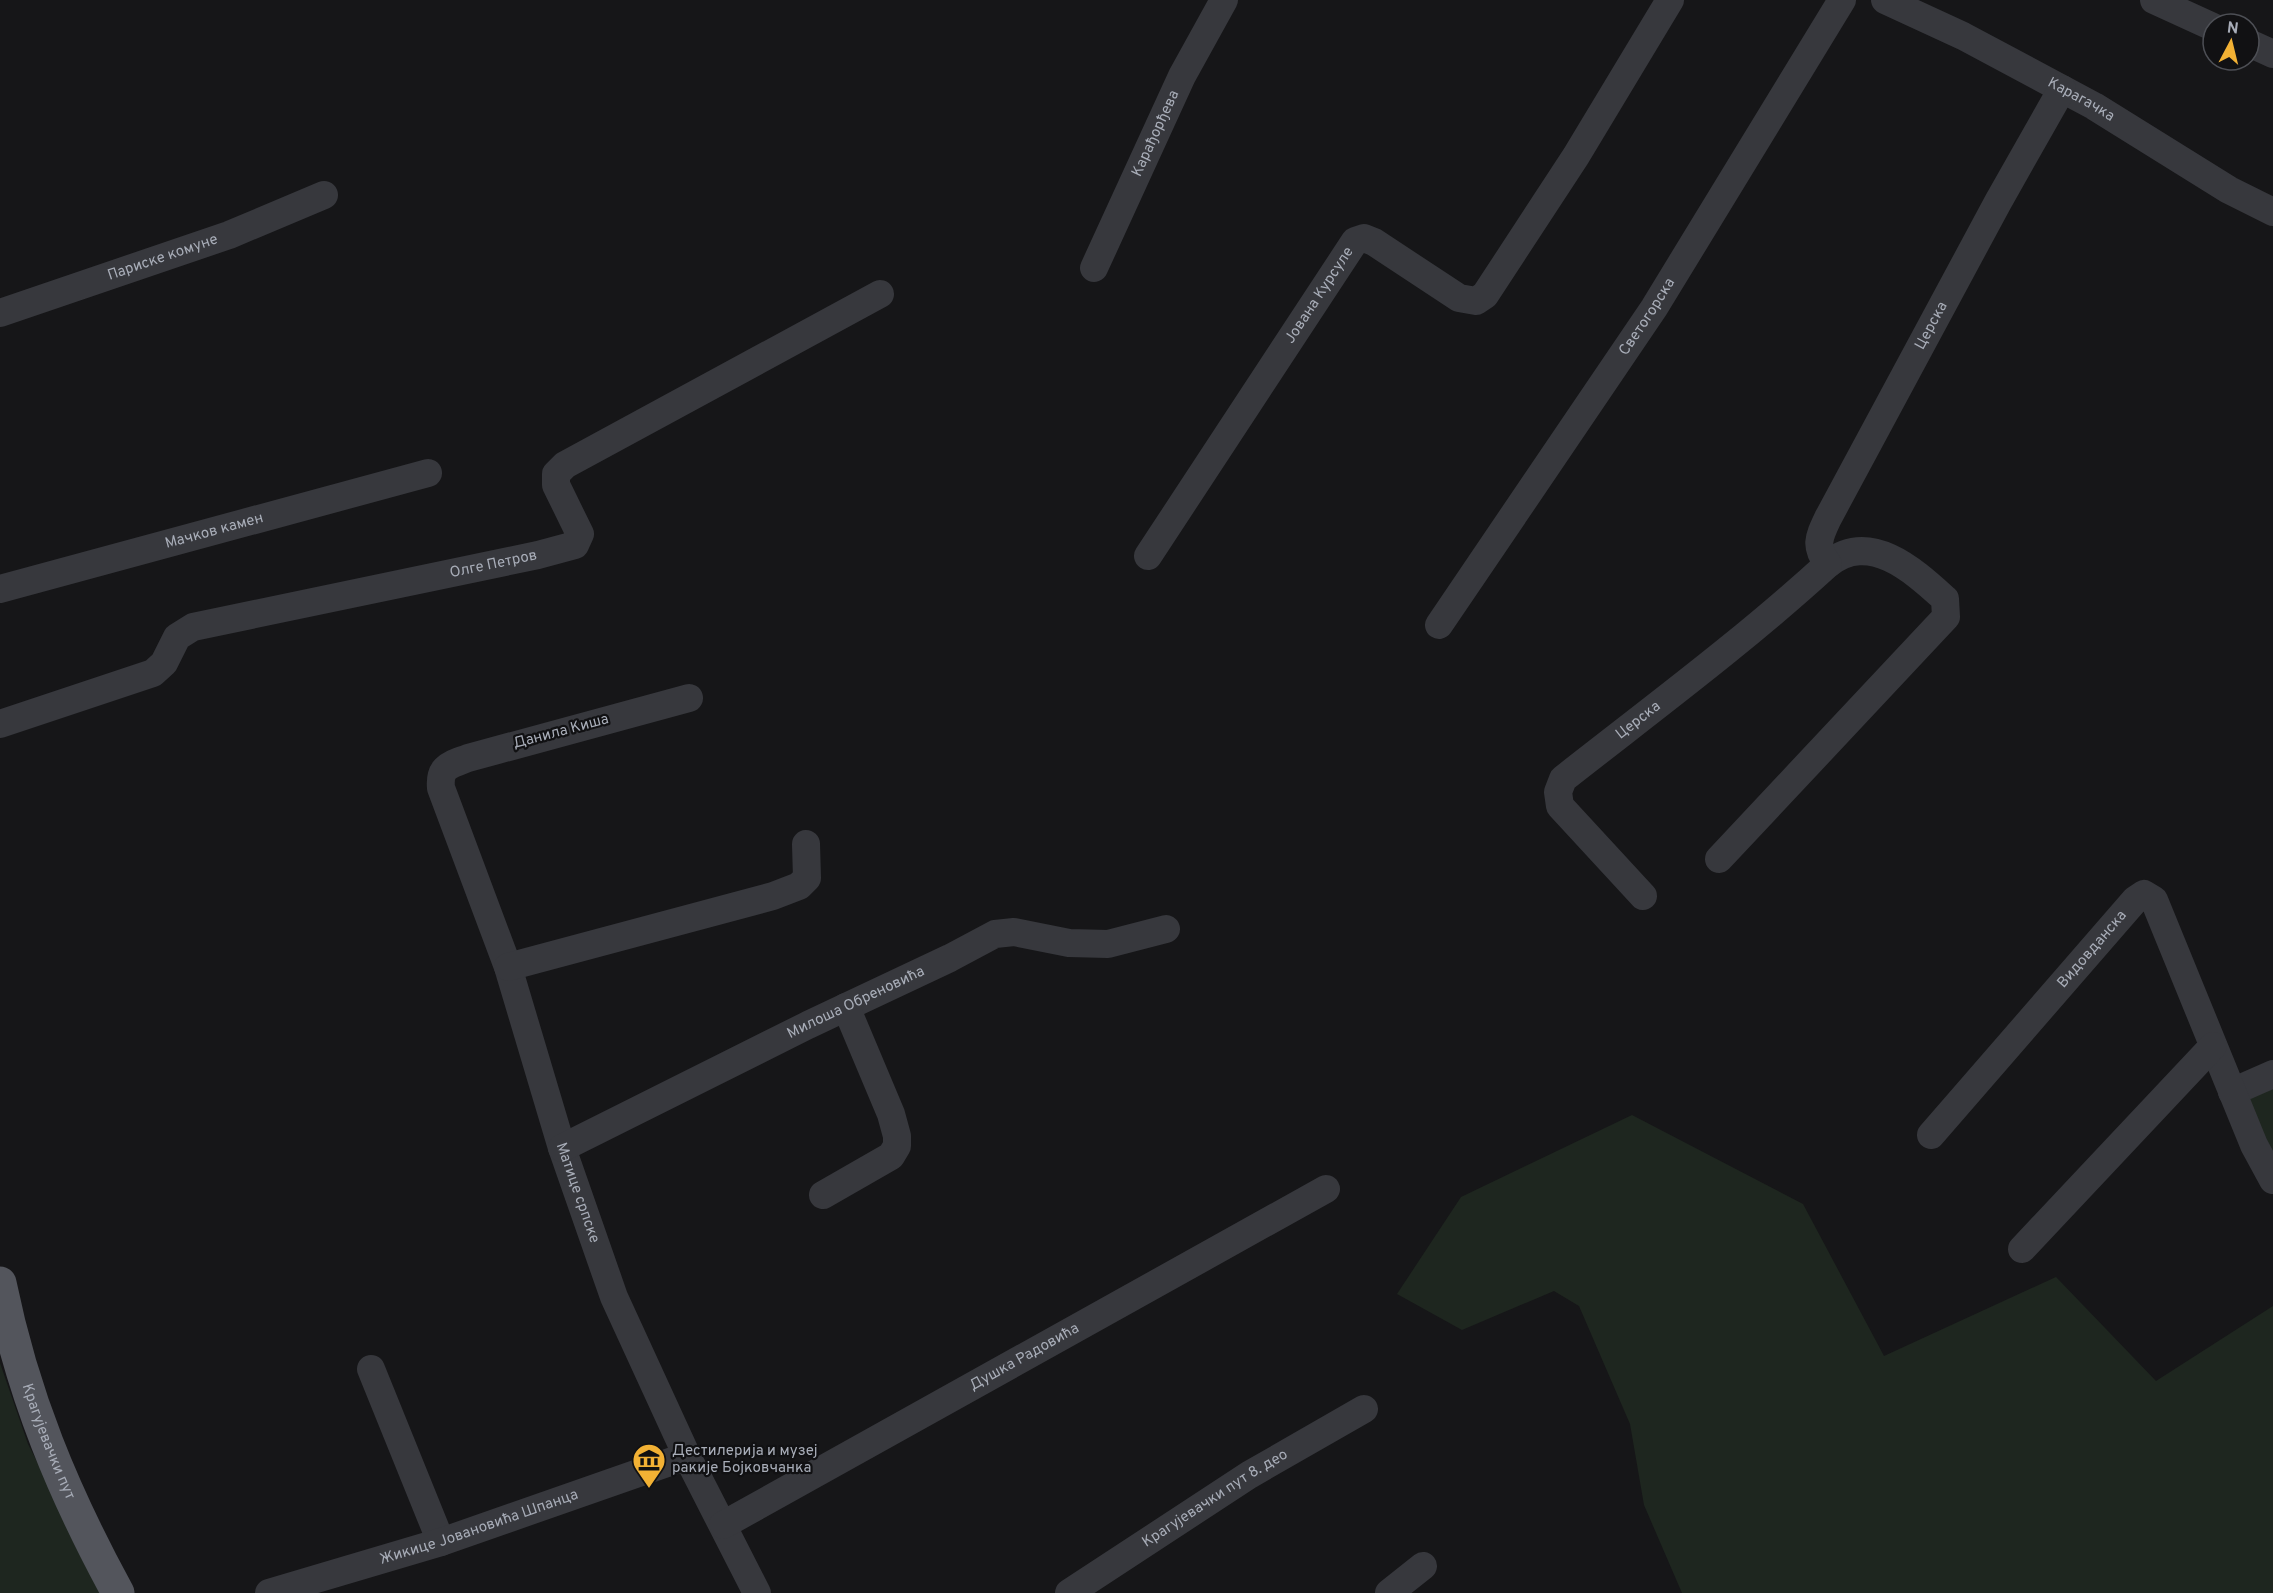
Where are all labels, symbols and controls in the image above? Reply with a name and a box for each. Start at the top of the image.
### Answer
north arrow [2201,12,2261,72]
text: N [2226,18,2240,40]
street label: Карагачка [2044,73,2118,126]
street label: Карађорђева [1128,87,1184,180]
street label: Париске комуне [105,230,220,285]
street label: Јована Курсуле [1281,243,1358,347]
street label: Светогорска [1615,274,1680,359]
street label: Церска [1911,298,1952,353]
street label: Мачков камен [163,509,265,553]
street label: Олге Петров [448,546,539,583]
street label: Церска [1612,697,1665,744]
street label: Данила Киша [511,710,611,754]
street label: Видовданска [2053,906,2131,992]
street label: Милоша Обреновића [784,962,928,1043]
street label: Матице српске [551,1140,604,1246]
street label: Душка Радовића [966,1319,1083,1395]
street label: Крагујевачки пут [17,1381,79,1503]
museum icon: Дестилерија и музеј ракије Бојковчанка [631,1442,667,1489]
place label: Дестилерија и музеј ракије Бојковчанка [672,1442,818,1478]
street label: Крагујевачки пут 8. део [1139,1445,1291,1552]
street label: Жикице Јовановића Шпанца [377,1485,581,1569]

